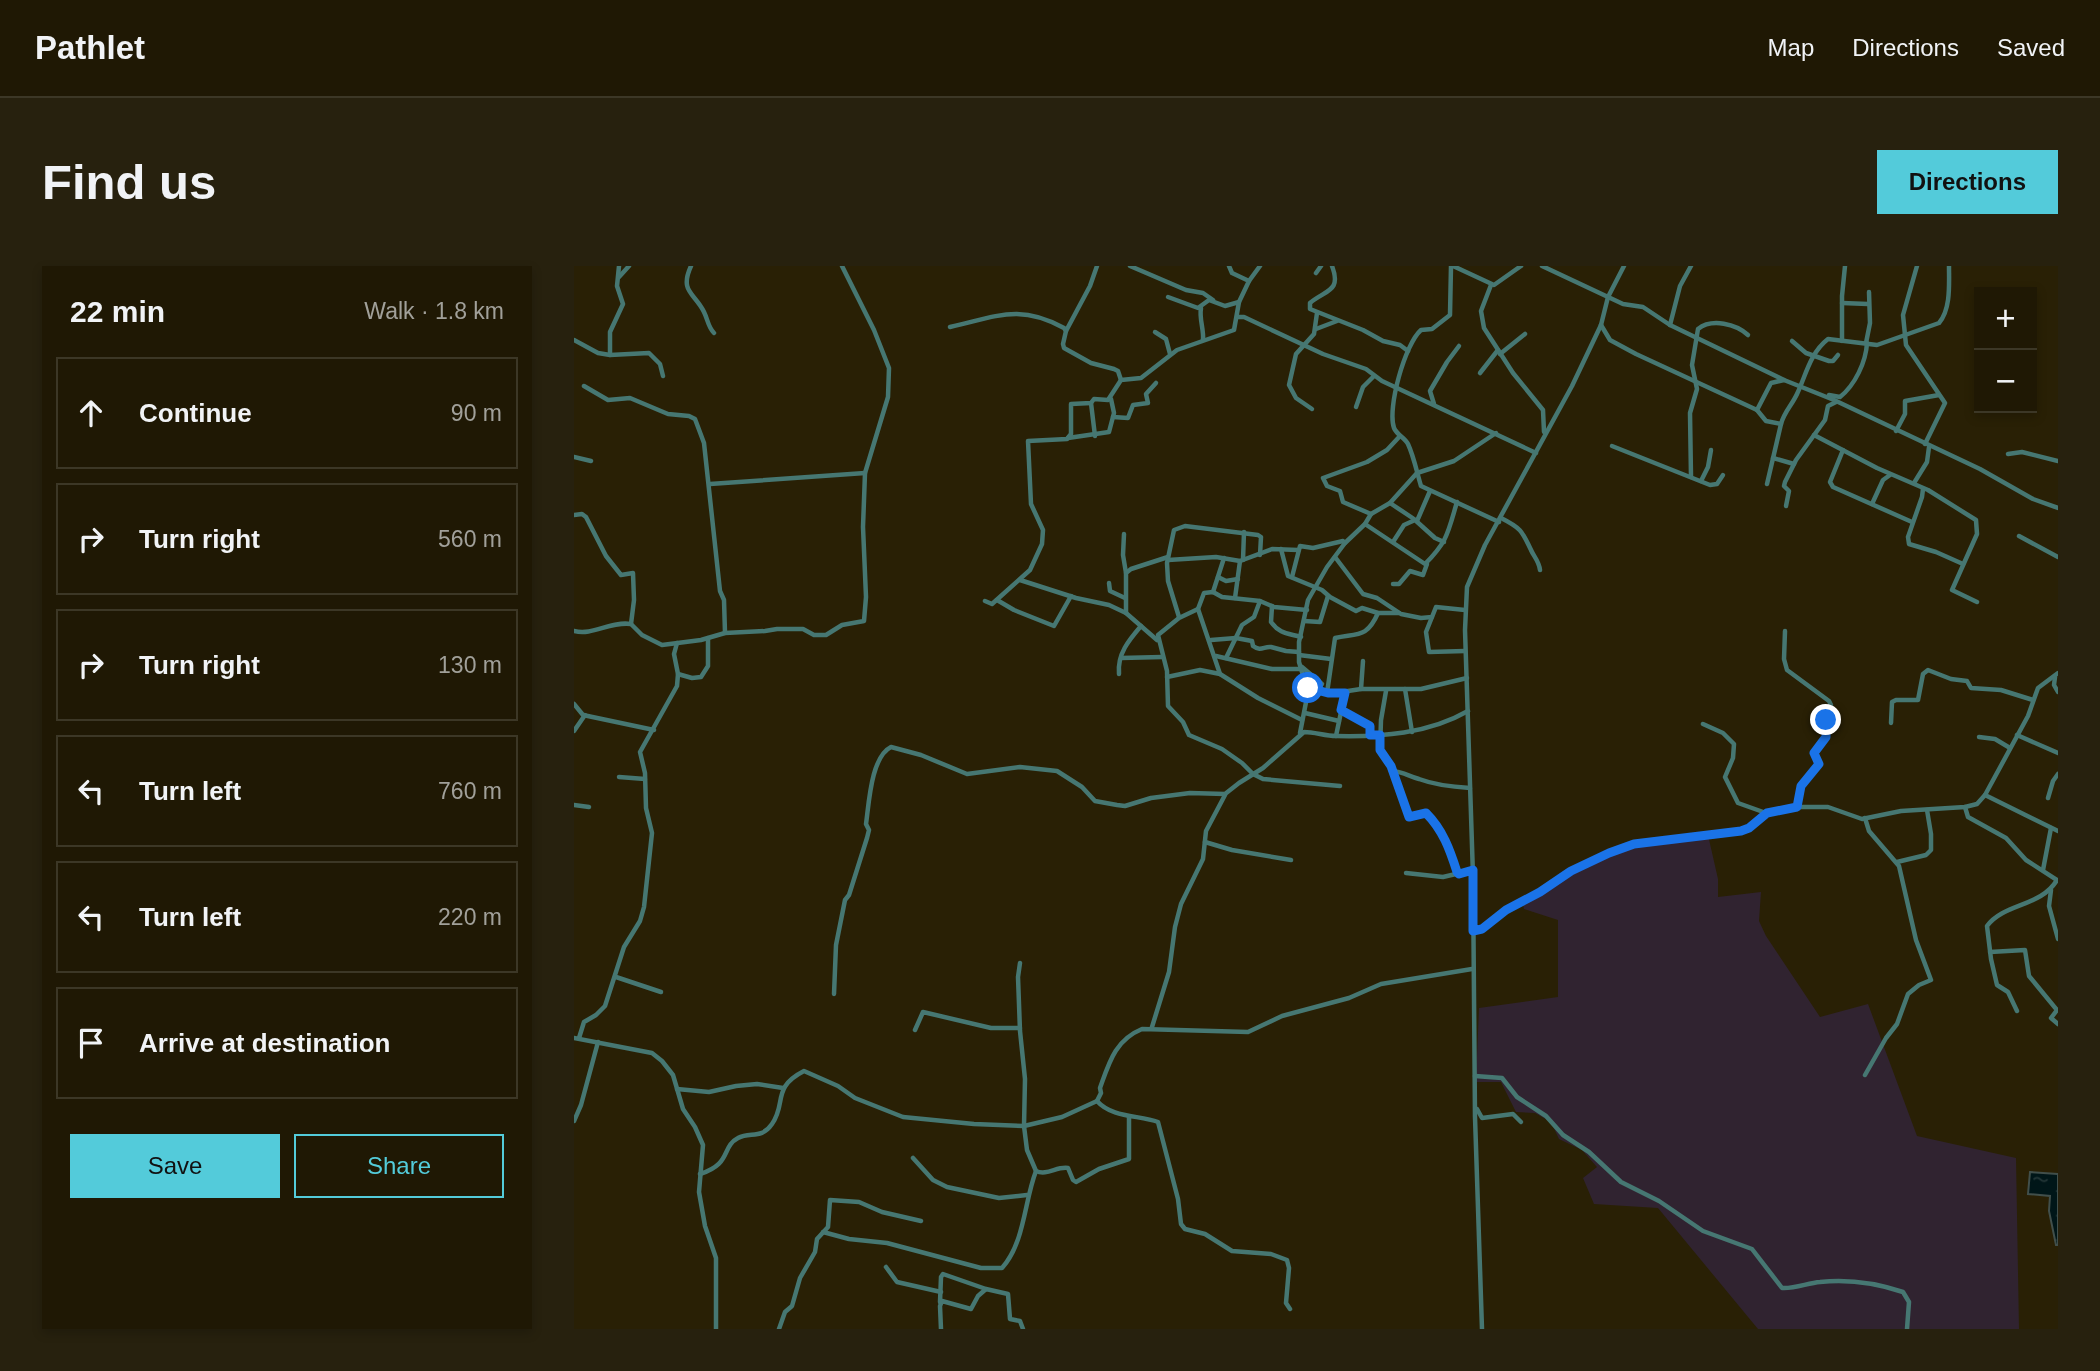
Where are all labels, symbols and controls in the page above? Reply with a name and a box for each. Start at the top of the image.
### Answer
text: Pathlet [35,29,145,66]
text: Map [1768,34,1814,61]
text: Directions [1852,34,1959,61]
text: Saved [1997,34,2065,61]
button: Directions [1877,150,2058,214]
text: Find us [42,155,216,209]
map controls [1974,287,2037,413]
button: + [1974,287,2037,350]
text: 22 min [70,295,165,328]
text: Walk · 1.8 km [364,298,504,324]
button: − [1974,350,2037,413]
icon: ahead [72,394,110,432]
text: Continue [139,398,252,428]
text: 90 m [451,400,502,426]
icon: right [72,520,110,558]
text: Turn right [139,524,260,554]
text: 560 m [438,526,502,552]
icon: right [72,646,110,684]
text: Turn right [139,650,260,680]
text: 130 m [438,652,502,678]
route start [1292,672,1323,703]
route end [1810,704,1841,735]
icon: left [72,772,110,810]
text: Turn left [139,776,241,806]
text: 760 m [438,778,502,804]
icon: left [72,898,110,936]
text: Turn left [139,902,241,932]
text: 220 m [438,904,502,930]
icon: arrive [72,1024,110,1062]
text: Arrive at destination [139,1028,390,1058]
button: Save [70,1134,280,1198]
button: Share [294,1134,504,1198]

